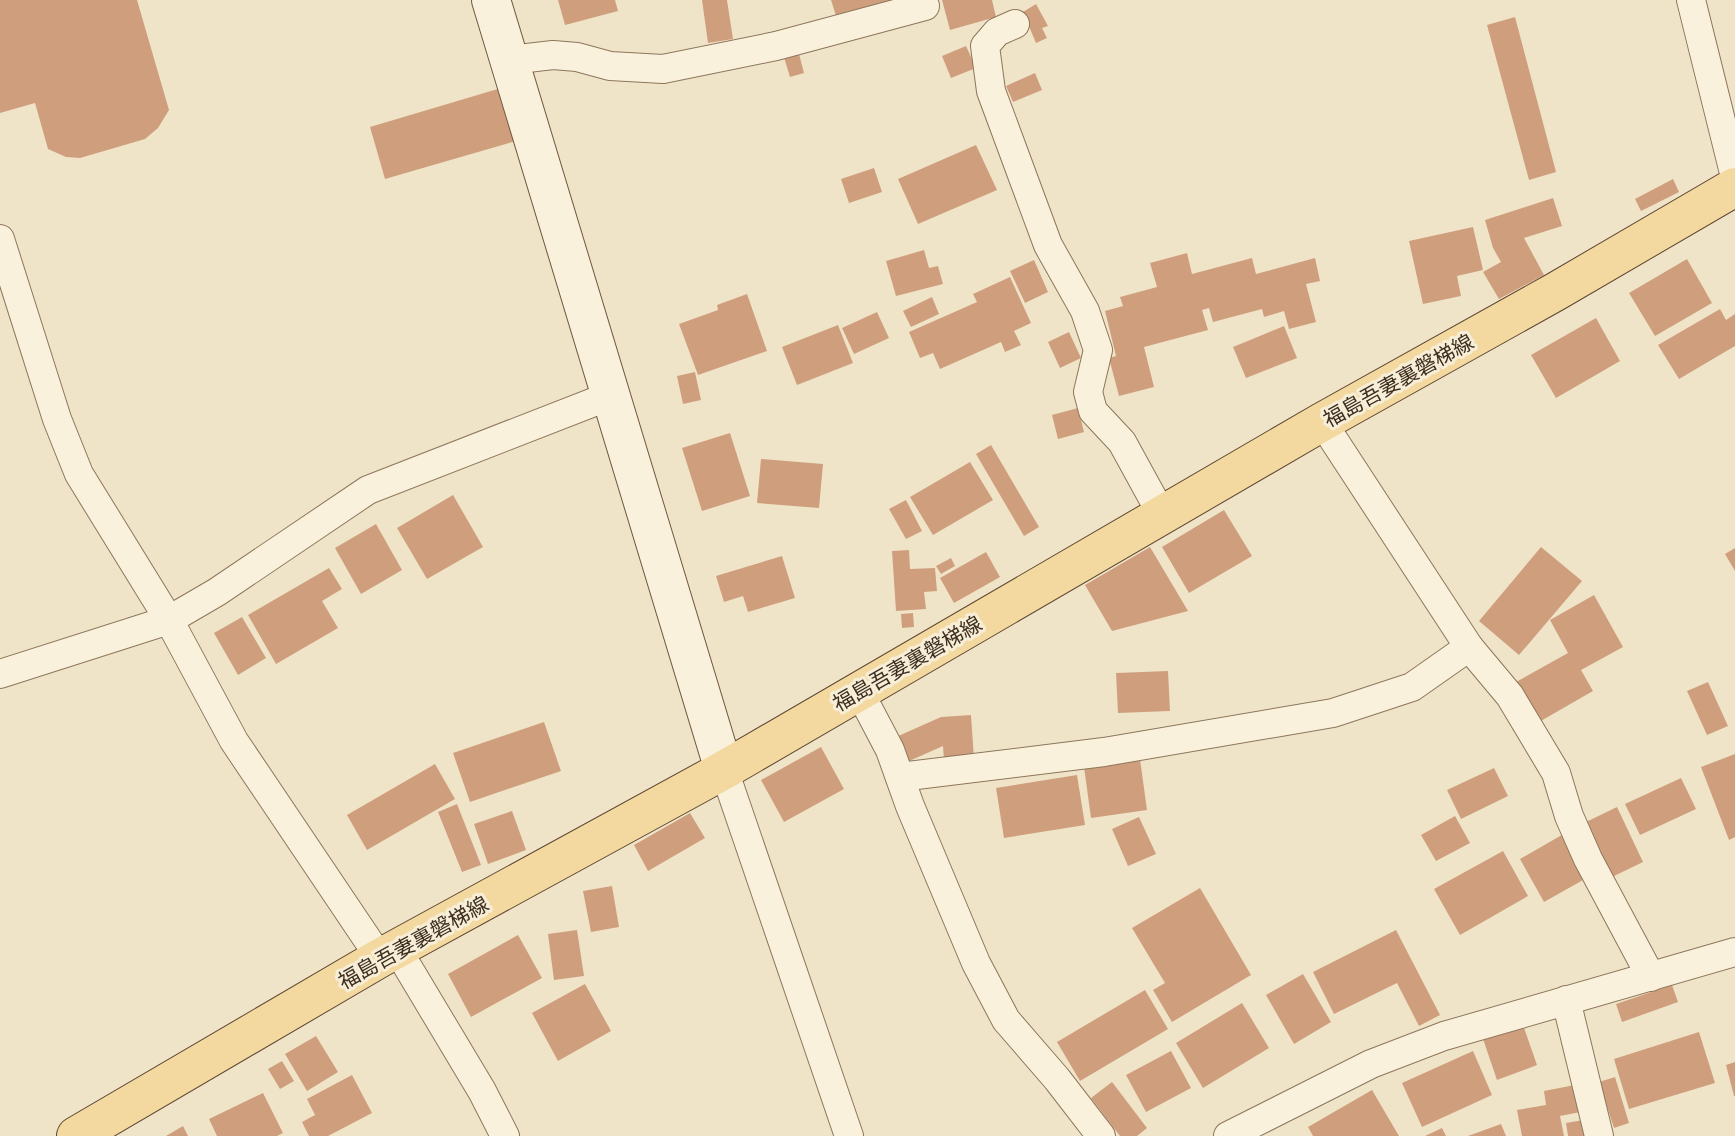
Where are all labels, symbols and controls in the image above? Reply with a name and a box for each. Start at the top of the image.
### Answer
street label: 福島吾妻裏磐梯線 [1318,327,1478,433]
street label: 福島吾妻裏磐梯線 [827,609,987,717]
street label: 福島吾妻裏磐梯線 [333,889,493,995]

